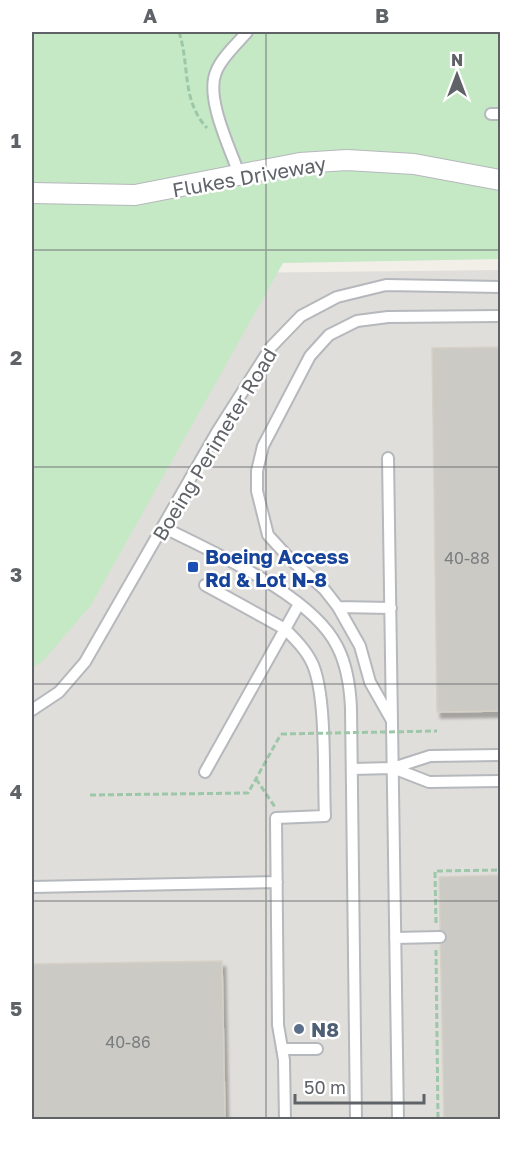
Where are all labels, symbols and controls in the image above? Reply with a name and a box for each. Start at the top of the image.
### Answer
text: A [143,3,157,27]
text: B [375,3,389,27]
north arrow [427,45,487,105]
text: N [451,50,463,70]
text: 1 [11,128,21,152]
street label: Flukes Driveway [170,151,328,201]
street label: Boeing Perimeter Road [147,343,281,545]
text: 2 [10,345,22,369]
place label: Boeing Access Rd & Lot N-8 [205,544,349,591]
house number: 40-88 [444,548,490,568]
marker: Boeing Access Rd & Lot N-8 [186,560,200,574]
text: 3 [10,562,22,586]
text: 4 [10,779,22,803]
text: 5 [10,996,22,1020]
place label: N8 [311,1017,339,1041]
marker: N8 [292,1022,306,1036]
house number: 40-86 [105,1032,151,1052]
scale bar [295,1067,424,1105]
text: 50 m [304,1076,346,1098]

